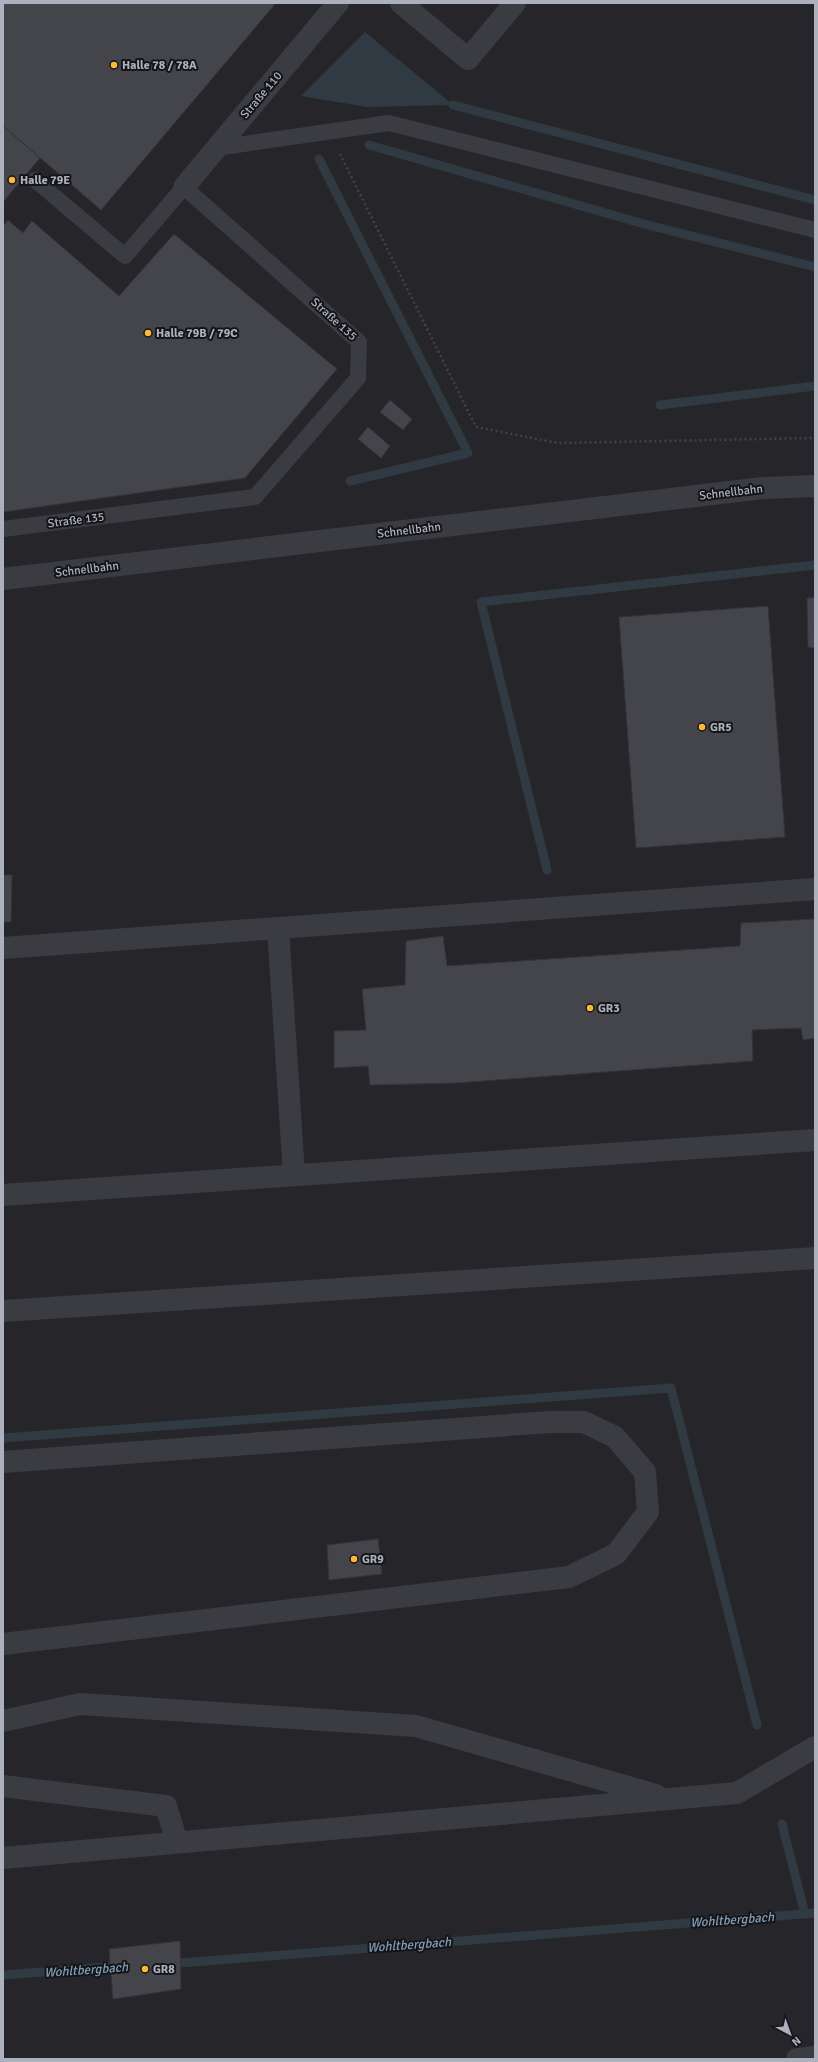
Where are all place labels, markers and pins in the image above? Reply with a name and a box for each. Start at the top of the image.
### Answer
place label: Halle 78 / 78A [122,58,197,73]
marker: Halle 78 / 78A [109,60,119,70]
place label: Halle 79E [20,173,70,188]
marker: Halle 79E [7,175,17,185]
place label: Halle 79B / 79C [156,326,238,341]
marker: Halle 79B / 79C [143,328,153,338]
place label: GR5 [710,720,732,735]
marker: GR5 [697,722,707,732]
place label: GR3 [598,1001,620,1016]
marker: GR3 [585,1003,595,1013]
place label: GR9 [362,1552,384,1567]
marker: GR9 [349,1554,359,1564]
place label: GR8 [153,1962,175,1977]
marker: GR8 [140,1964,150,1974]

